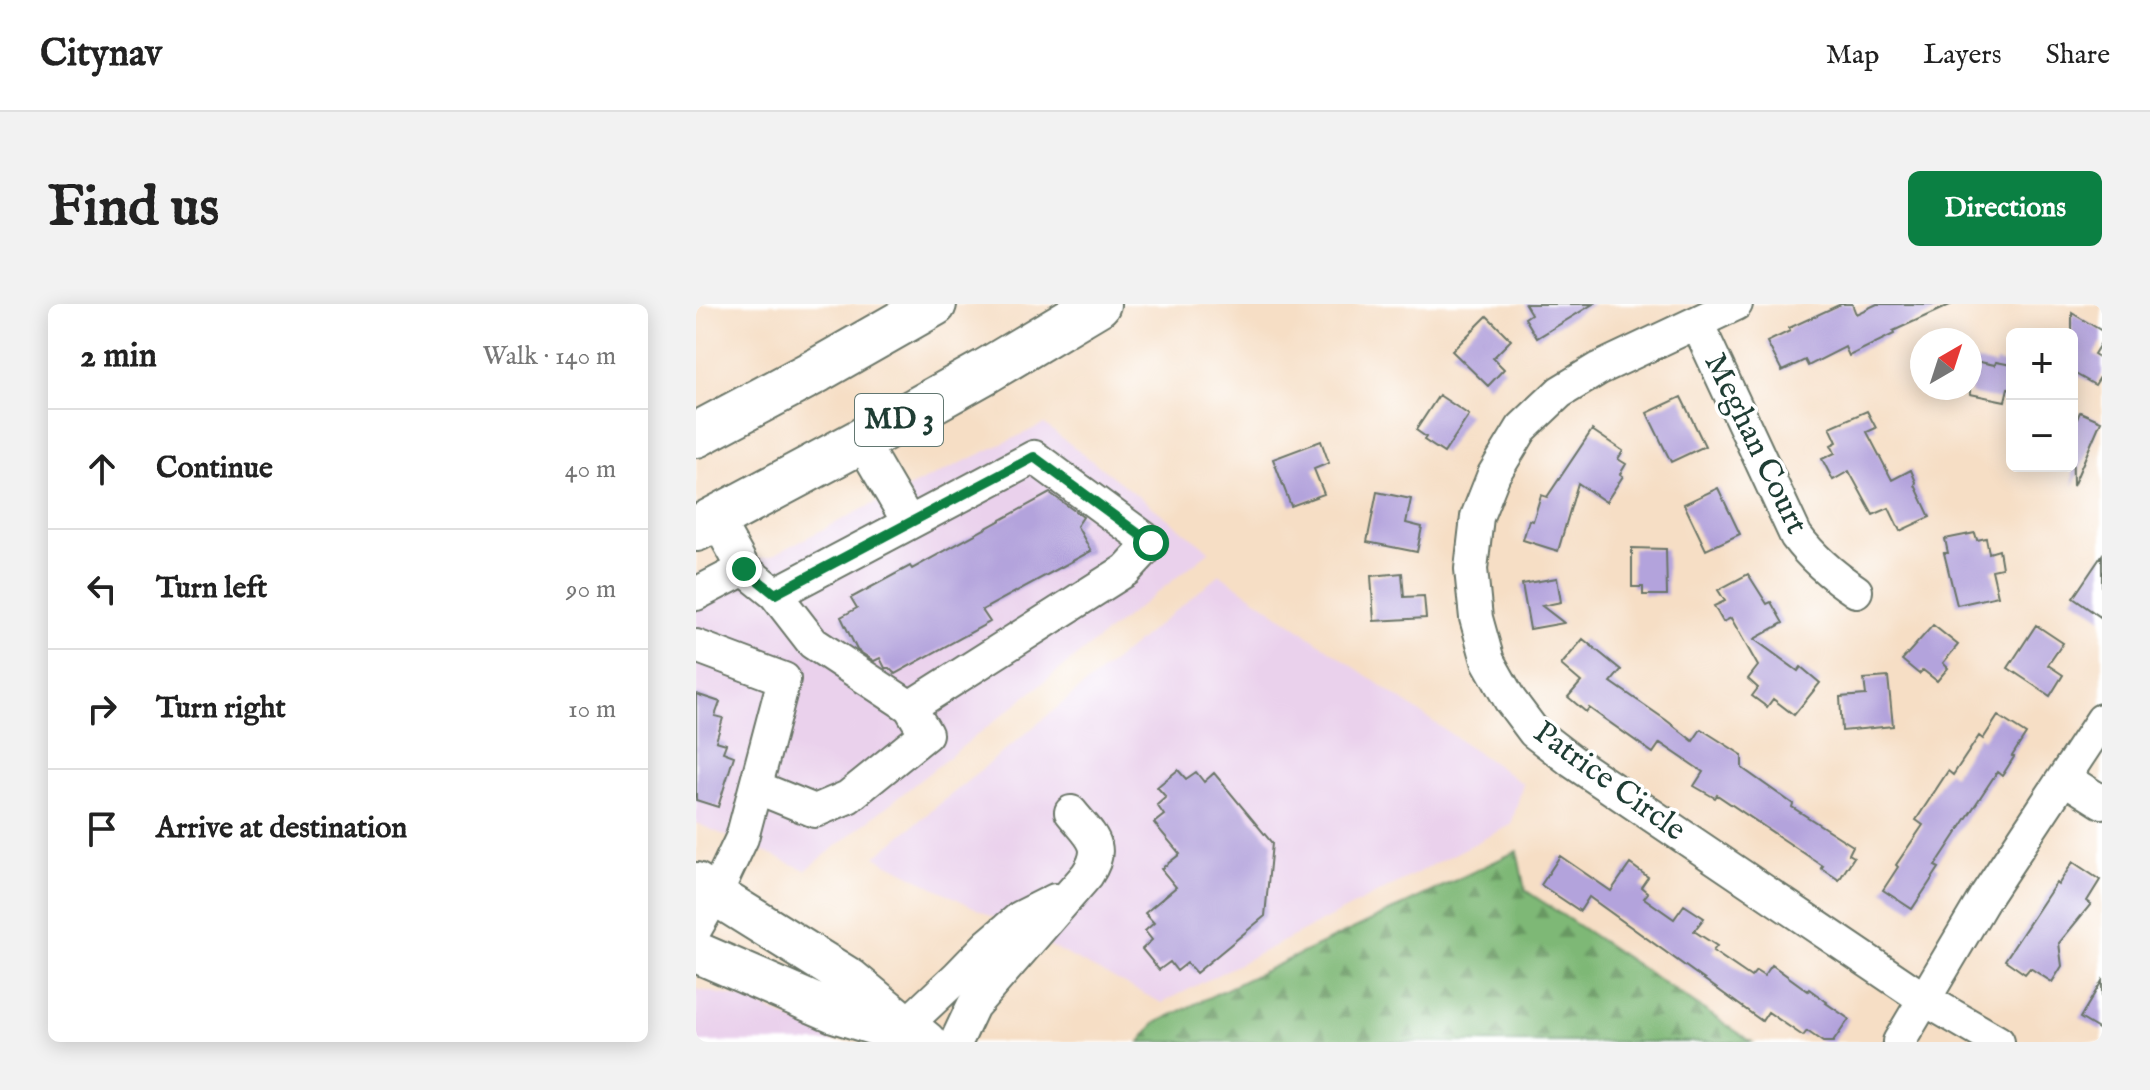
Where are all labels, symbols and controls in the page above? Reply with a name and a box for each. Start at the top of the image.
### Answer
text: Citynav [40,31,162,79]
text: Map [1826,38,1879,73]
text: Layers [1923,38,2002,73]
text: Share [2046,38,2110,73]
button: Directions [1908,171,2102,246]
text: Find us [48,173,219,244]
north arrow [1910,328,1982,400]
map controls [2006,328,2078,472]
button: + [2006,328,2078,400]
text: 2 min [80,335,157,378]
text: Walk · 140 m [483,340,616,373]
street label: Meghan Court [1694,347,1816,541]
road number: MD 3 [855,394,943,446]
button: − [2006,400,2078,472]
icon: ahead [80,447,124,491]
text: Continue [156,450,273,488]
text: 40 m [565,453,616,486]
route start [1133,525,1169,561]
route end [726,551,762,587]
icon: left [80,567,124,611]
text: Turn left [156,570,267,608]
text: 90 m [566,573,616,606]
icon: right [80,687,124,731]
text: Turn right [156,690,286,728]
text: 10 m [568,693,616,726]
street label: Patrice Circle [1525,713,1693,851]
icon: arrive [80,807,124,851]
text: Arrive at destination [156,810,407,848]

